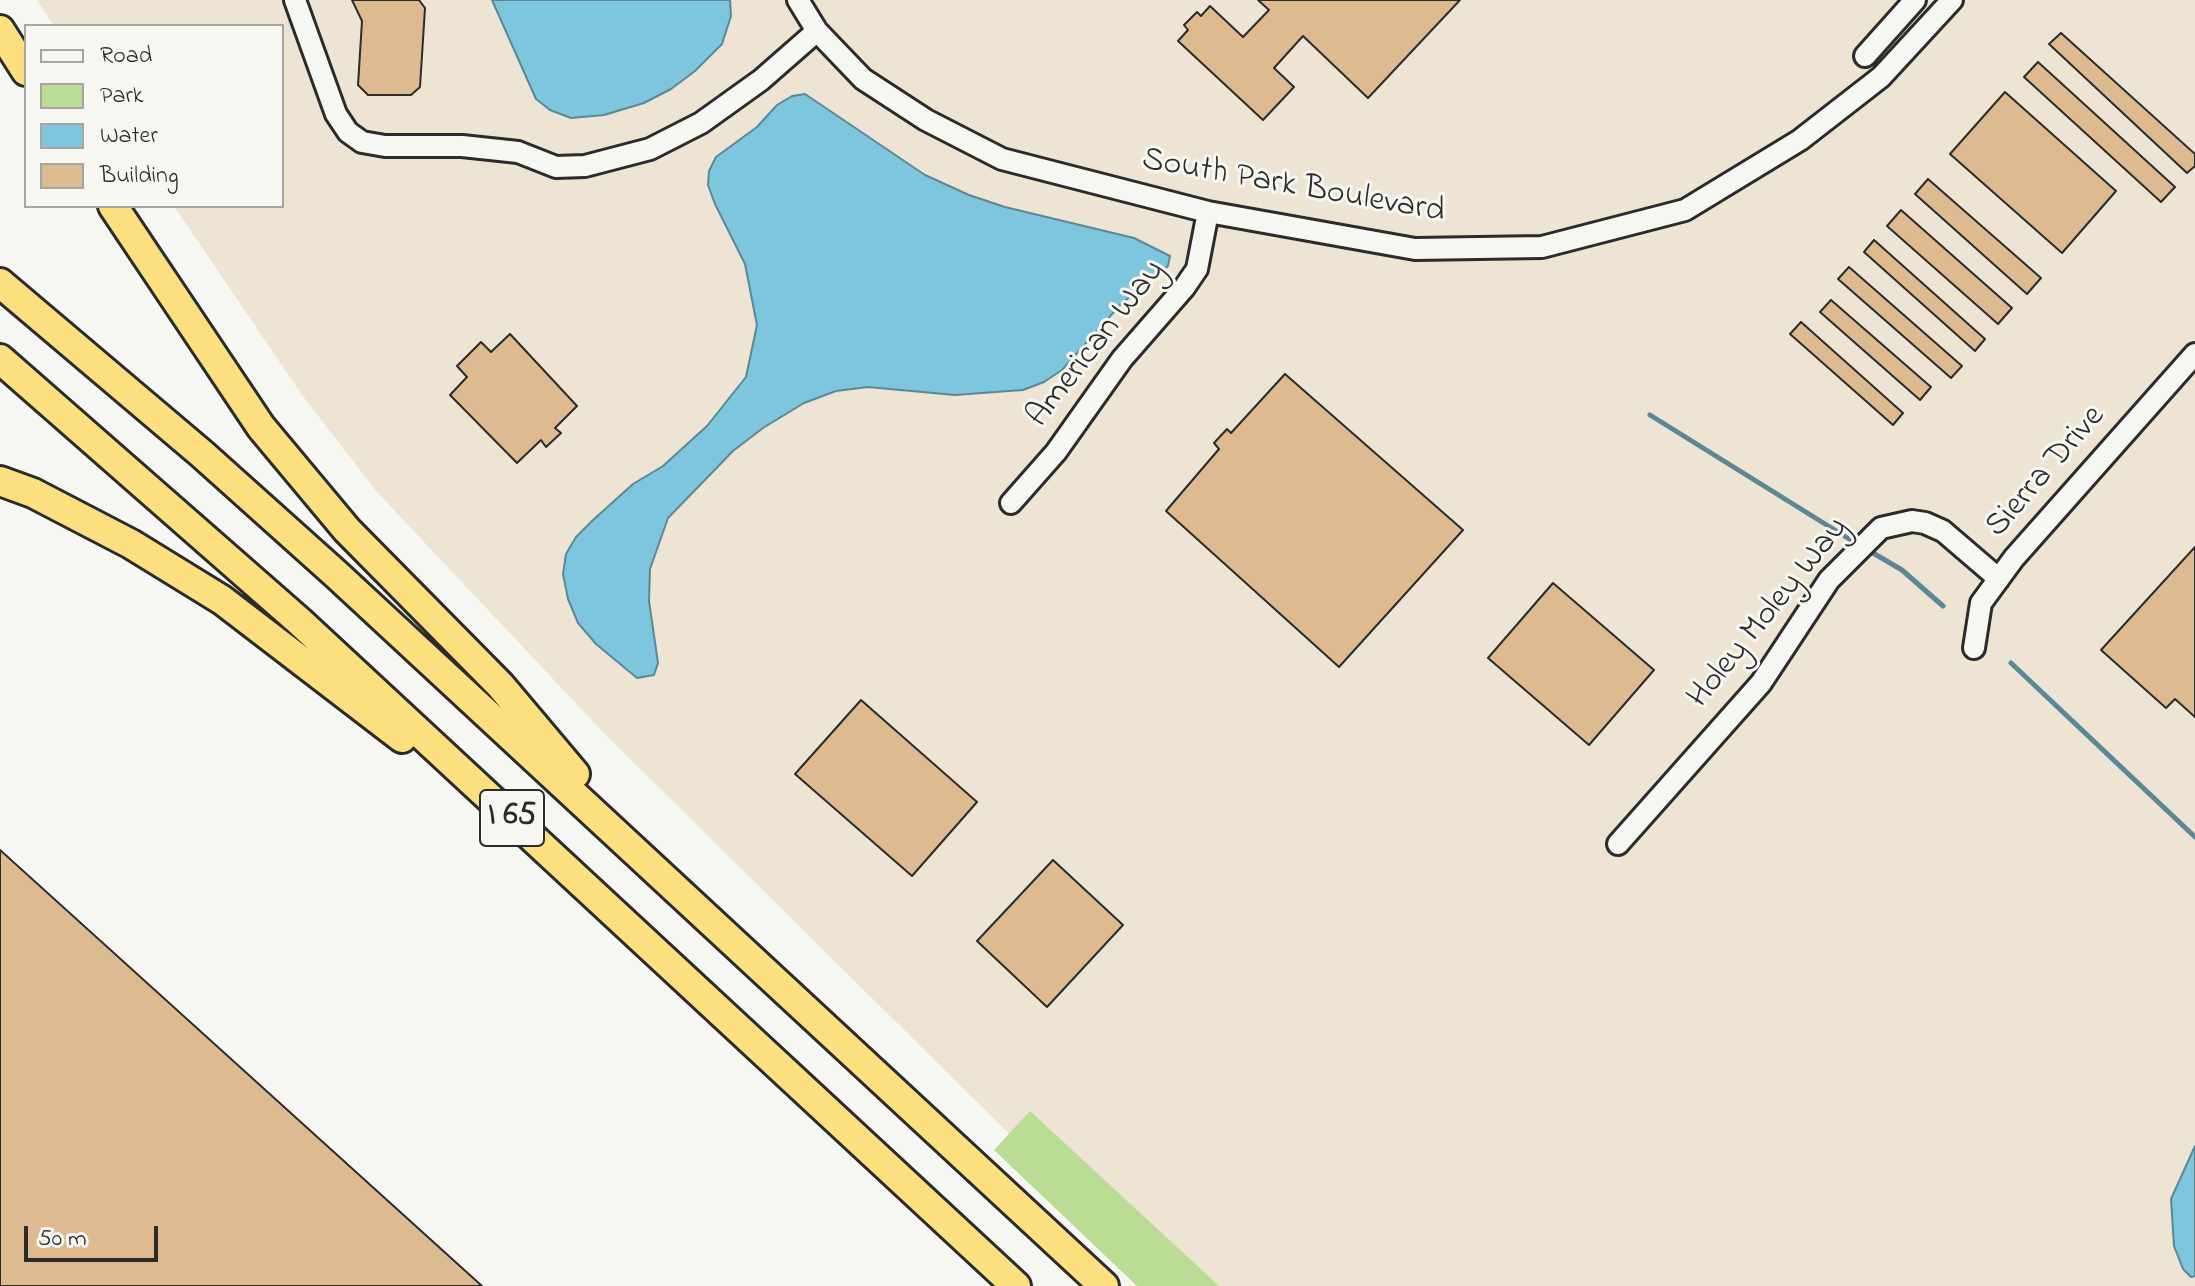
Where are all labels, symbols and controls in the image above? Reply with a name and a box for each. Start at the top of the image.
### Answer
legend [24,24,284,208]
text: Road [100,39,152,74]
text: Park [100,79,143,114]
text: Water [100,119,158,154]
street label: South Park Boulevard [1138,141,1448,235]
text: Building [100,159,179,194]
street label: American Way [1020,253,1176,437]
street label: Sierra Drive [1978,398,2116,548]
street label: Holey Moley Way [1681,510,1859,718]
road number: I 65 [480,790,544,846]
scale bar [28,1210,162,1260]
text: 50 m [38,1222,87,1257]

